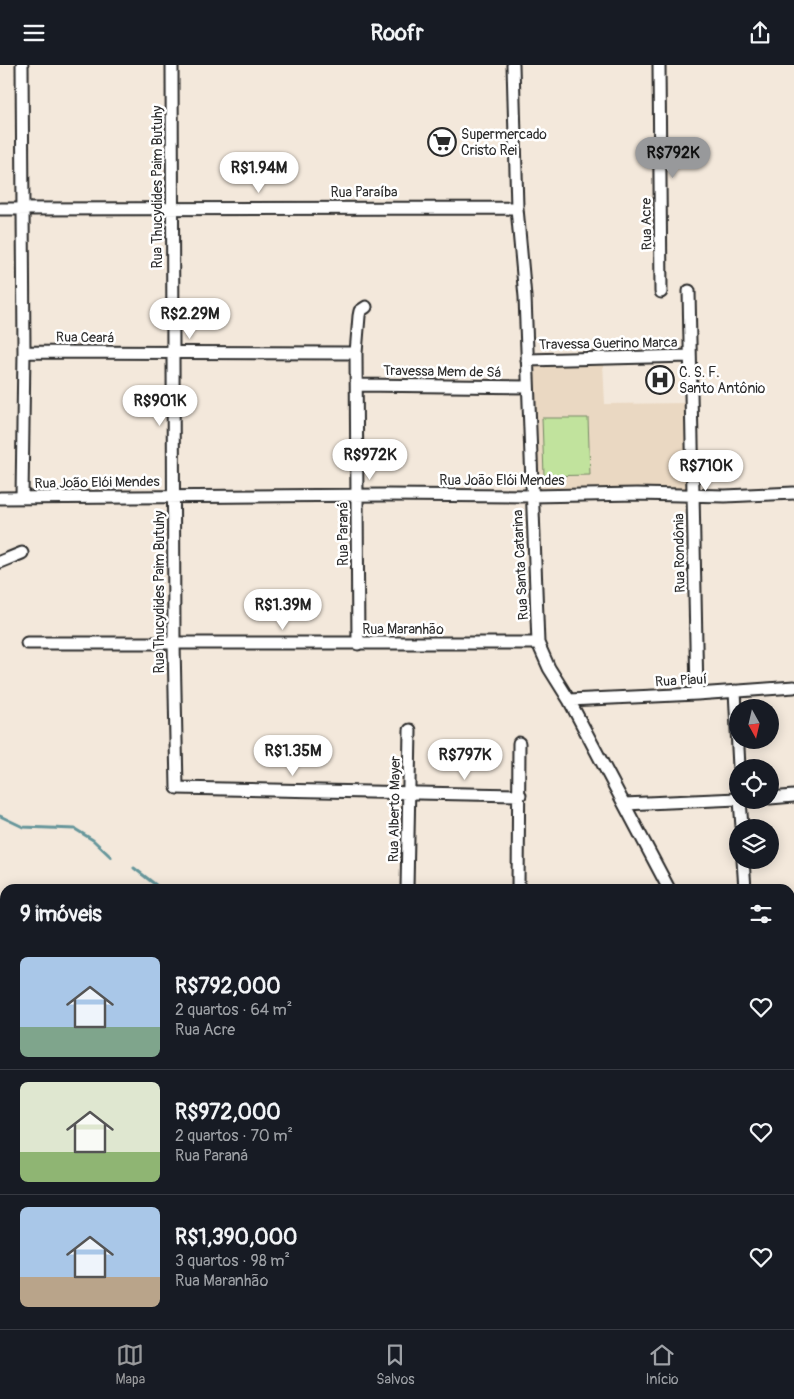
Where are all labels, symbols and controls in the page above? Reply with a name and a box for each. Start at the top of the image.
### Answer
icon: menu [20,19,48,47]
text: Roofr [370,19,424,47]
icon: share [746,19,774,47]
street label: Rua Thucydides Paim Butuhy [149,105,166,269]
place label: Supermercado Cristo Rei [461,126,547,159]
supermarket icon: Supermercado Cristo Rei [427,127,457,157]
pin: R$792K [632,137,714,179]
text: R$792K [646,143,700,163]
pin: R$1.94M [213,151,305,194]
text: R$1.94M [231,158,287,178]
street label: Rua Paraíba [330,184,398,201]
street label: Rua Acre [638,197,655,250]
pin: R$2.29M [144,297,236,340]
text: R$2.29M [160,304,220,324]
street label: Rua Ceará [56,328,114,347]
street label: Travessa Guerino Marca [539,334,677,353]
street label: Travessa Mem de Sá [383,362,501,381]
place label: C. S. F. Santo Antônio [679,364,766,397]
hospital icon: C. S. F. Santo Antônio [645,365,675,395]
pin: R$901K [119,385,201,427]
text: R$901K [133,391,187,411]
pin: R$972K [329,439,411,481]
text: R$972K [343,445,397,465]
pin: R$710K [665,449,747,492]
text: R$710K [679,456,733,476]
street label: Rua João Elói Mendes [439,472,565,489]
street label: Rua João Elói Mendes [34,473,161,492]
street label: Rua Paraná [335,502,352,566]
street label: Rua Santa Catarina [509,509,532,621]
street label: Rua Thucydides Paim Butuhy [151,510,168,674]
street label: Rua Rondônia [670,513,689,593]
pin: R$1.39M [237,589,329,631]
text: R$1.39M [255,595,311,615]
street label: Rua Maranhão [362,621,444,638]
street label: Rua Piauí [655,671,708,690]
north arrow [729,699,779,749]
map controls [729,699,779,869]
pin: R$1.35M [247,735,339,777]
pin: R$797K [424,739,506,781]
text: R$1.35M [265,741,321,761]
text: R$797K [439,745,491,765]
street label: Rua Alberto Mayer [385,756,404,862]
button: locate [729,759,779,809]
button: layers [729,819,779,869]
icon: filters [747,900,775,928]
text: 9 imóveis [20,901,102,928]
text: R$792,000 [175,973,281,1000]
icon: home [60,977,120,1037]
icon: heart [747,993,775,1021]
text: 2 quartos · 64 m² [175,1000,292,1020]
text: Rua Acre [175,1020,235,1040]
text: R$972,000 [175,1099,281,1126]
icon: home [60,1102,120,1162]
icon: heart [747,1118,775,1146]
text: 2 quartos · 70 m² [175,1126,293,1146]
text: Rua Paraná [175,1146,248,1166]
text: R$1,390,000 [175,1224,297,1251]
icon: home [60,1227,120,1287]
icon: heart [747,1243,775,1271]
text: 3 quartos · 98 m² [175,1251,290,1271]
text: Rua Maranhão [175,1271,268,1291]
tab: Mapa [116,1341,145,1388]
tab: Salvos [376,1341,414,1388]
tab: Início [646,1341,678,1388]

